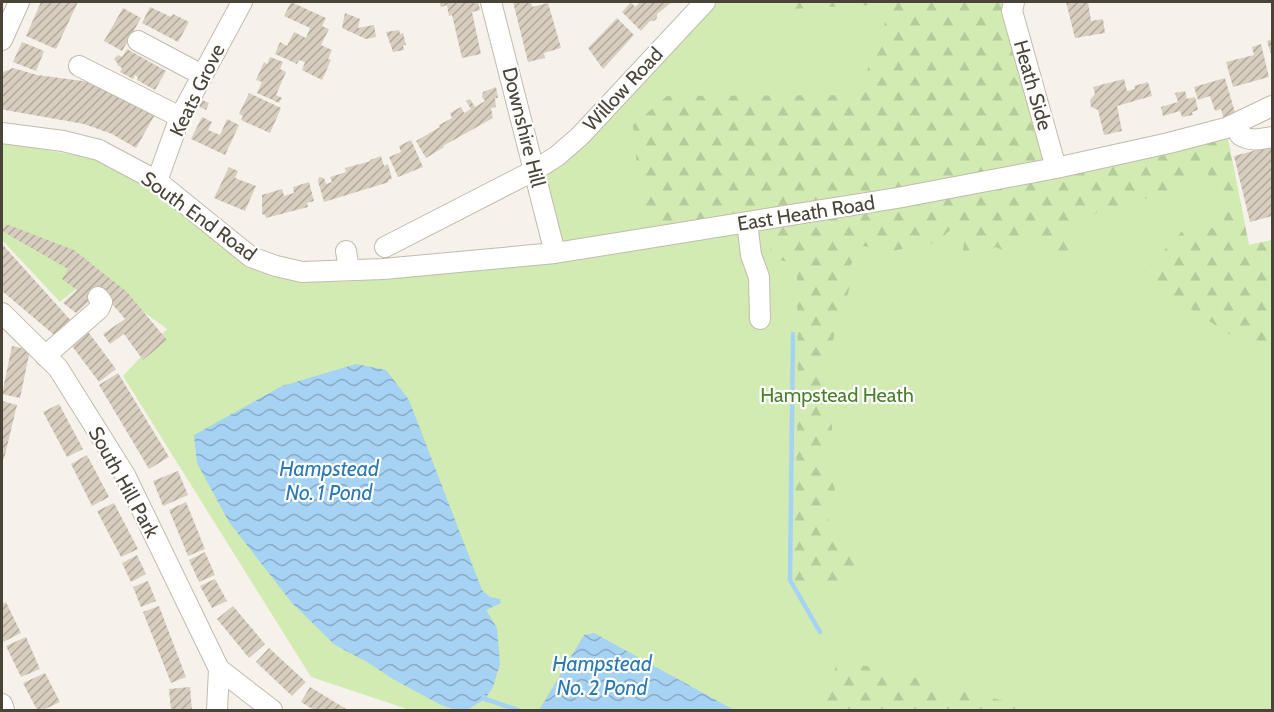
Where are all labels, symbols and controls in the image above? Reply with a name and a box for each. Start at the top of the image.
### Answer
street label: Heath Side [1009,37,1057,133]
street label: Keats Grove [164,40,230,140]
street label: Willow Road [578,42,668,136]
street label: Downshire Hill [498,65,551,190]
street label: South End Road [137,166,261,266]
street label: East Heath Road [735,190,877,236]
park label: Hampstead Heath [760,383,914,407]
street label: South Hill Park [84,422,164,542]
water label: Hampstead No. 1 Pond [279,456,380,505]
water label: Hampstead No. 2 Pond [552,651,653,700]

